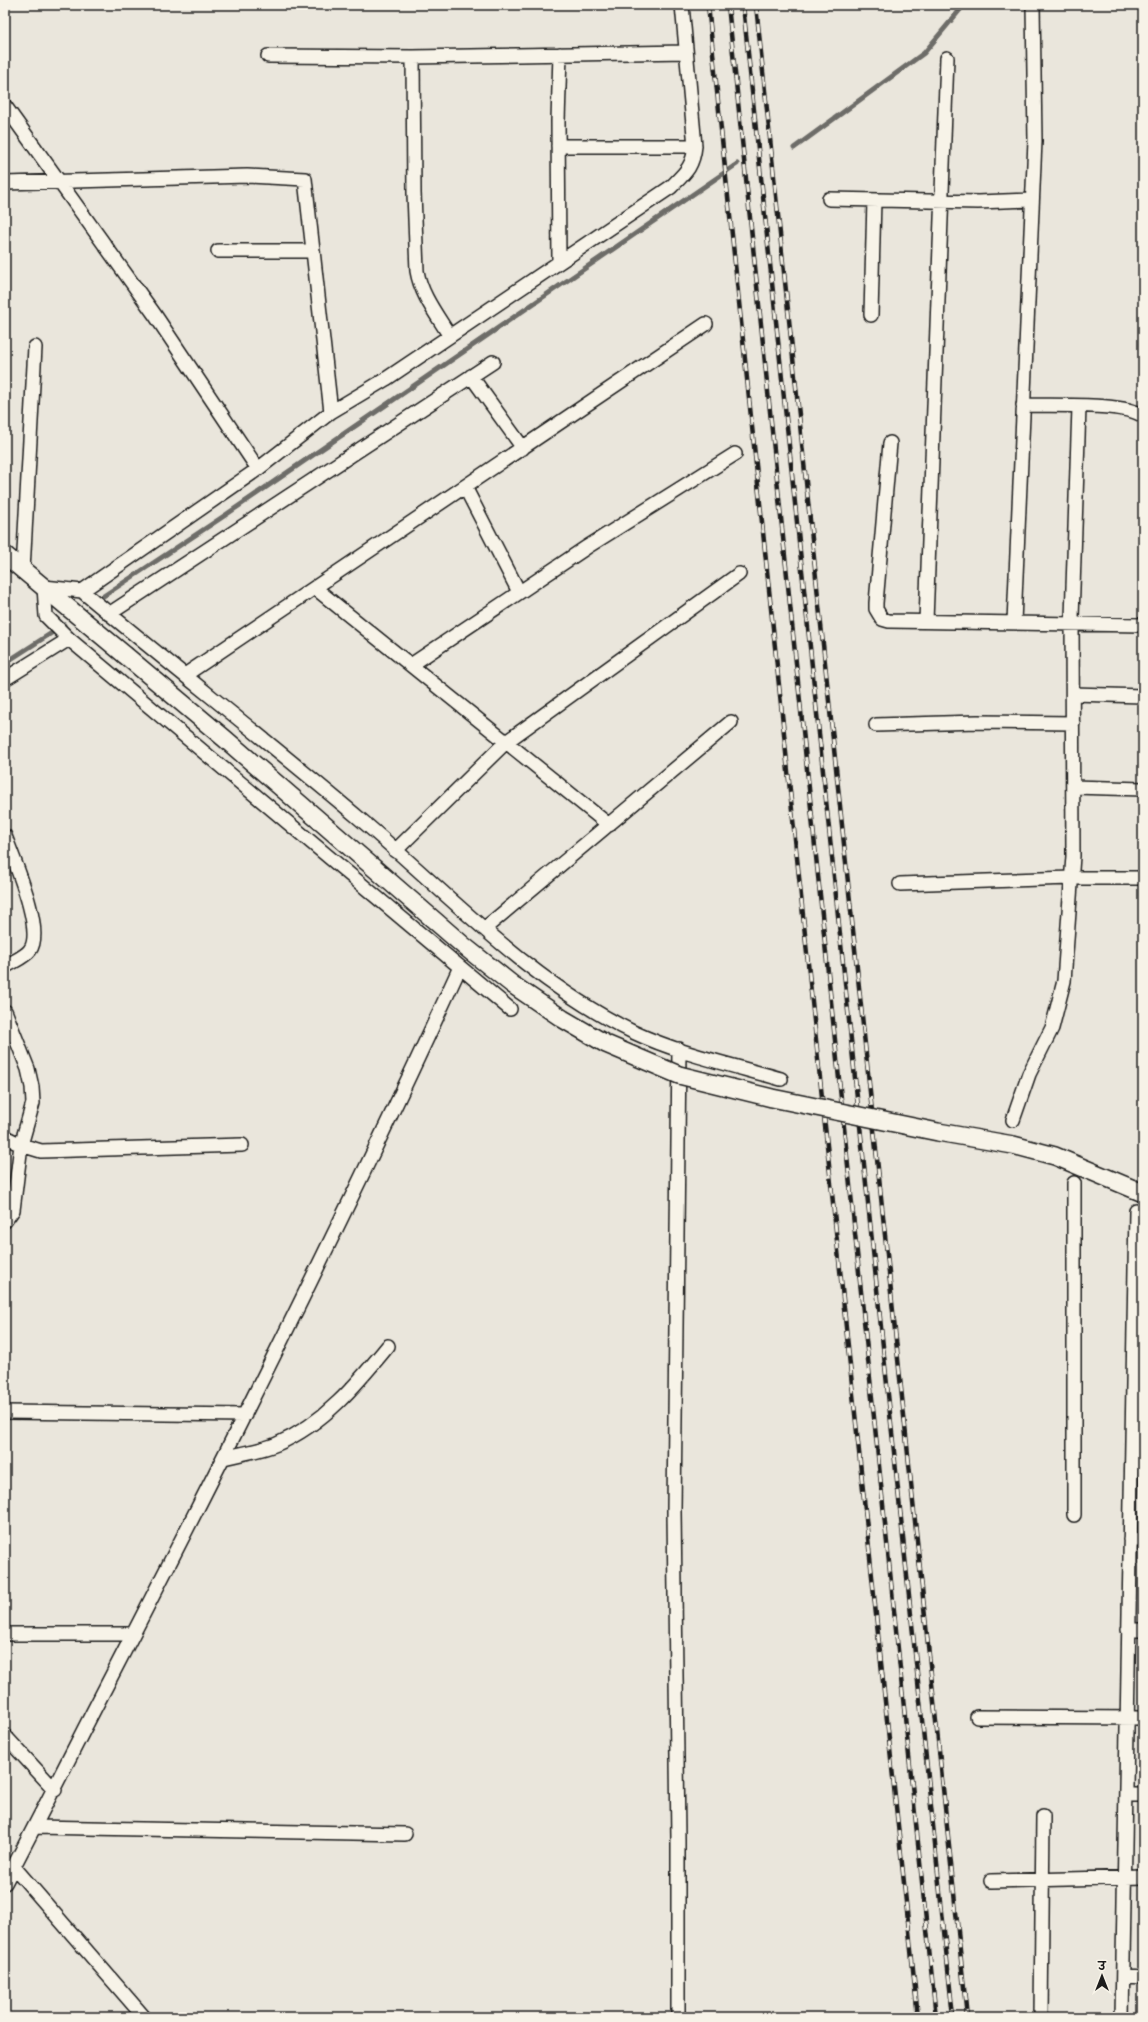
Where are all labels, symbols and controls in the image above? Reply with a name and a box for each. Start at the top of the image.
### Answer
north arrow [1082,1956,1122,1996]
text: उ [1097,1960,1107,1973]

